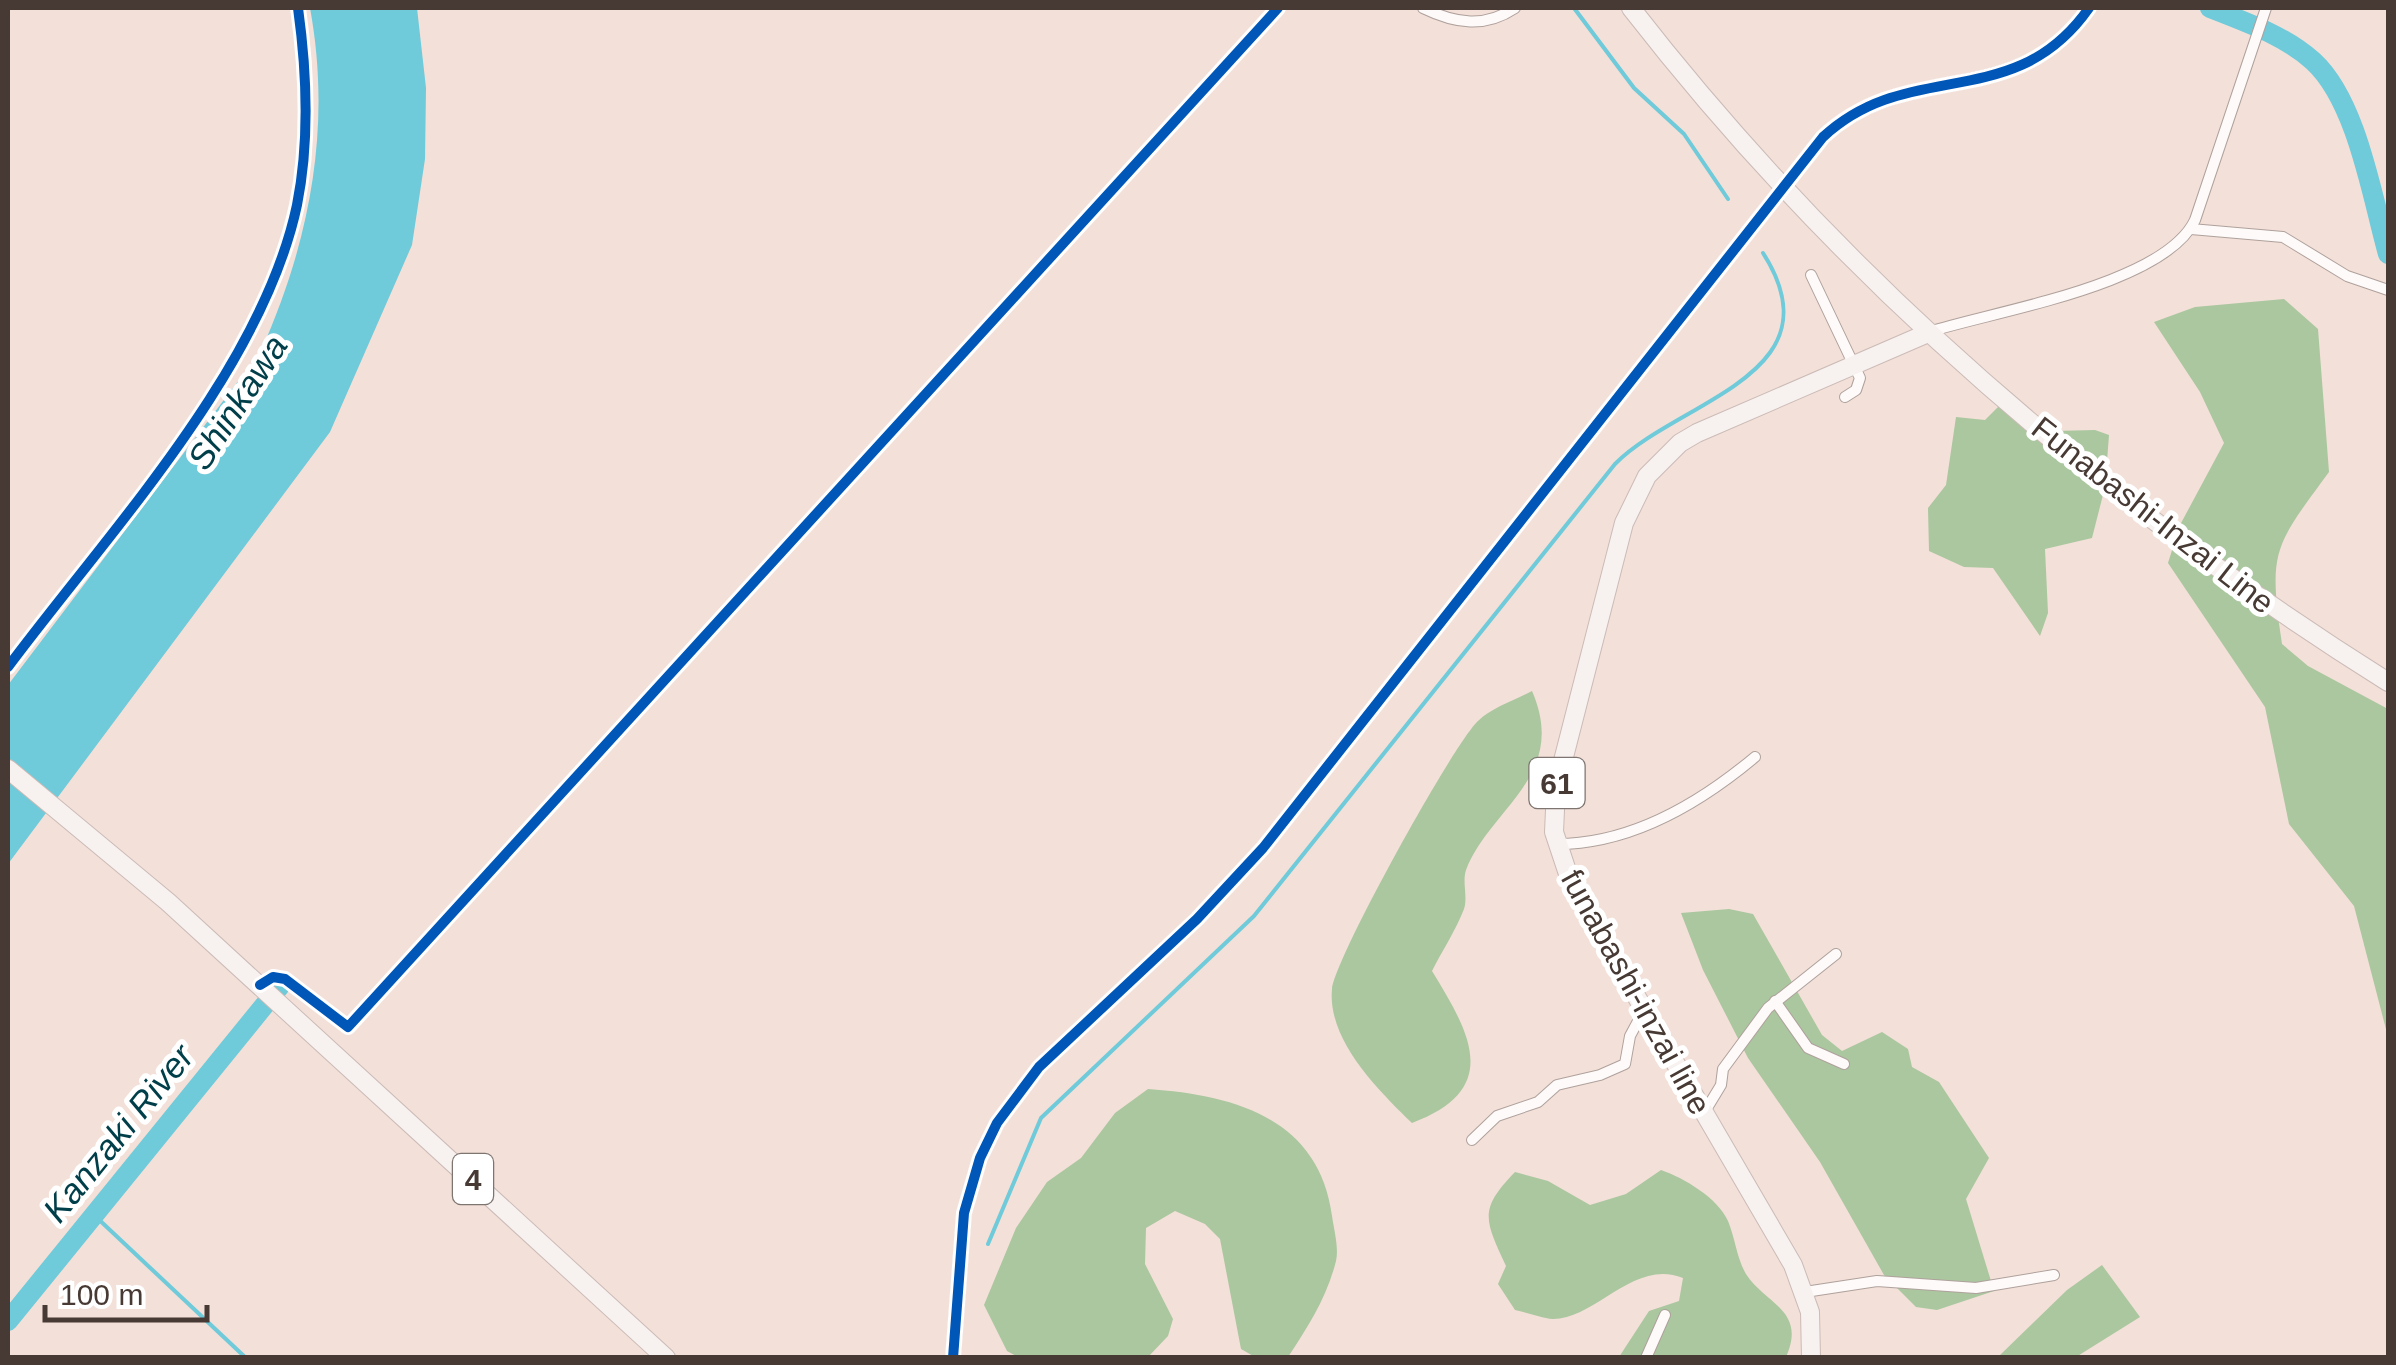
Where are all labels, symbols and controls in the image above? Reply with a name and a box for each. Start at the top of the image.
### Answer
water label: Shinkawa [179,328,295,476]
street label: Funabashi-Inzai Line [2025,409,2281,621]
road number: 61 [1530,758,1584,808]
street label: funabashi-inzai line [1554,863,1718,1121]
water label: Kanzaki River [35,1036,202,1229]
road number: 4 [453,1154,493,1204]
scale bar [45,1260,208,1322]
text: 100 m [60,1278,143,1311]

